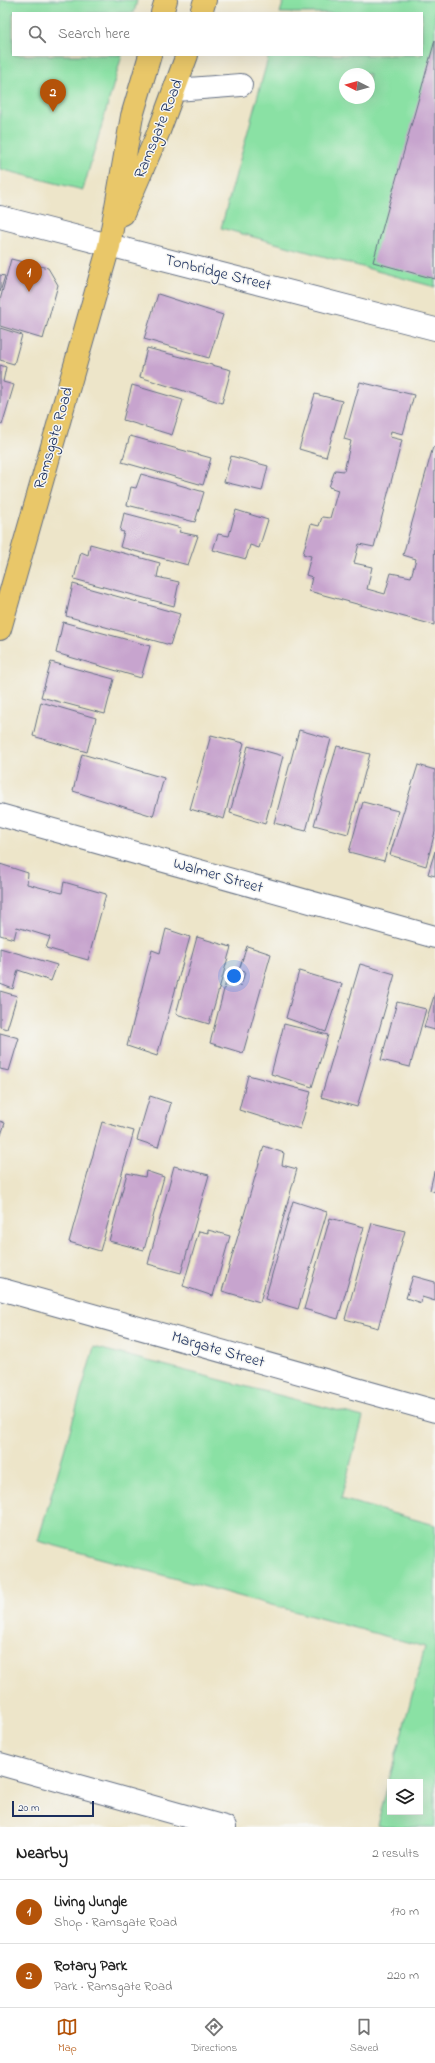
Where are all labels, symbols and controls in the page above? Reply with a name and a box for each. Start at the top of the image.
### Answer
search box [12,12,423,56]
icon: search [26,23,48,45]
text: Search here [58,23,130,45]
north arrow [339,68,375,104]
street label: Ramsgate Road [128,76,190,182]
pin: 2 [40,79,66,112]
street label: Tonbridge Street [162,248,274,298]
pin: 1 [16,259,42,292]
street label: Ramsgate Road [28,384,80,492]
street label: Walmer Street [170,852,266,900]
your location [224,966,244,986]
street label: Margate Street [169,1325,268,1375]
map controls [387,1779,423,1815]
button: layers [387,1779,423,1815]
scale bar [12,1799,94,1818]
text: 20 m [18,1800,40,1816]
text: Nearby [16,1841,68,1866]
text: 2 results [372,1844,419,1863]
text: Living Jungle [54,1891,127,1913]
text: 1 [27,1902,31,1921]
text: 170 m [391,1902,419,1921]
text: Shop · Ramsgate Road [54,1913,177,1932]
text: Rotary Park [54,1955,127,1977]
text: 2 [26,1966,32,1985]
text: 220 m [387,1966,419,1985]
text: Park · Ramsgate Road [54,1977,172,1996]
tab: Map [56,2016,78,2056]
tab: Directions [191,2016,237,2056]
tab: Saved [350,2016,379,2056]

